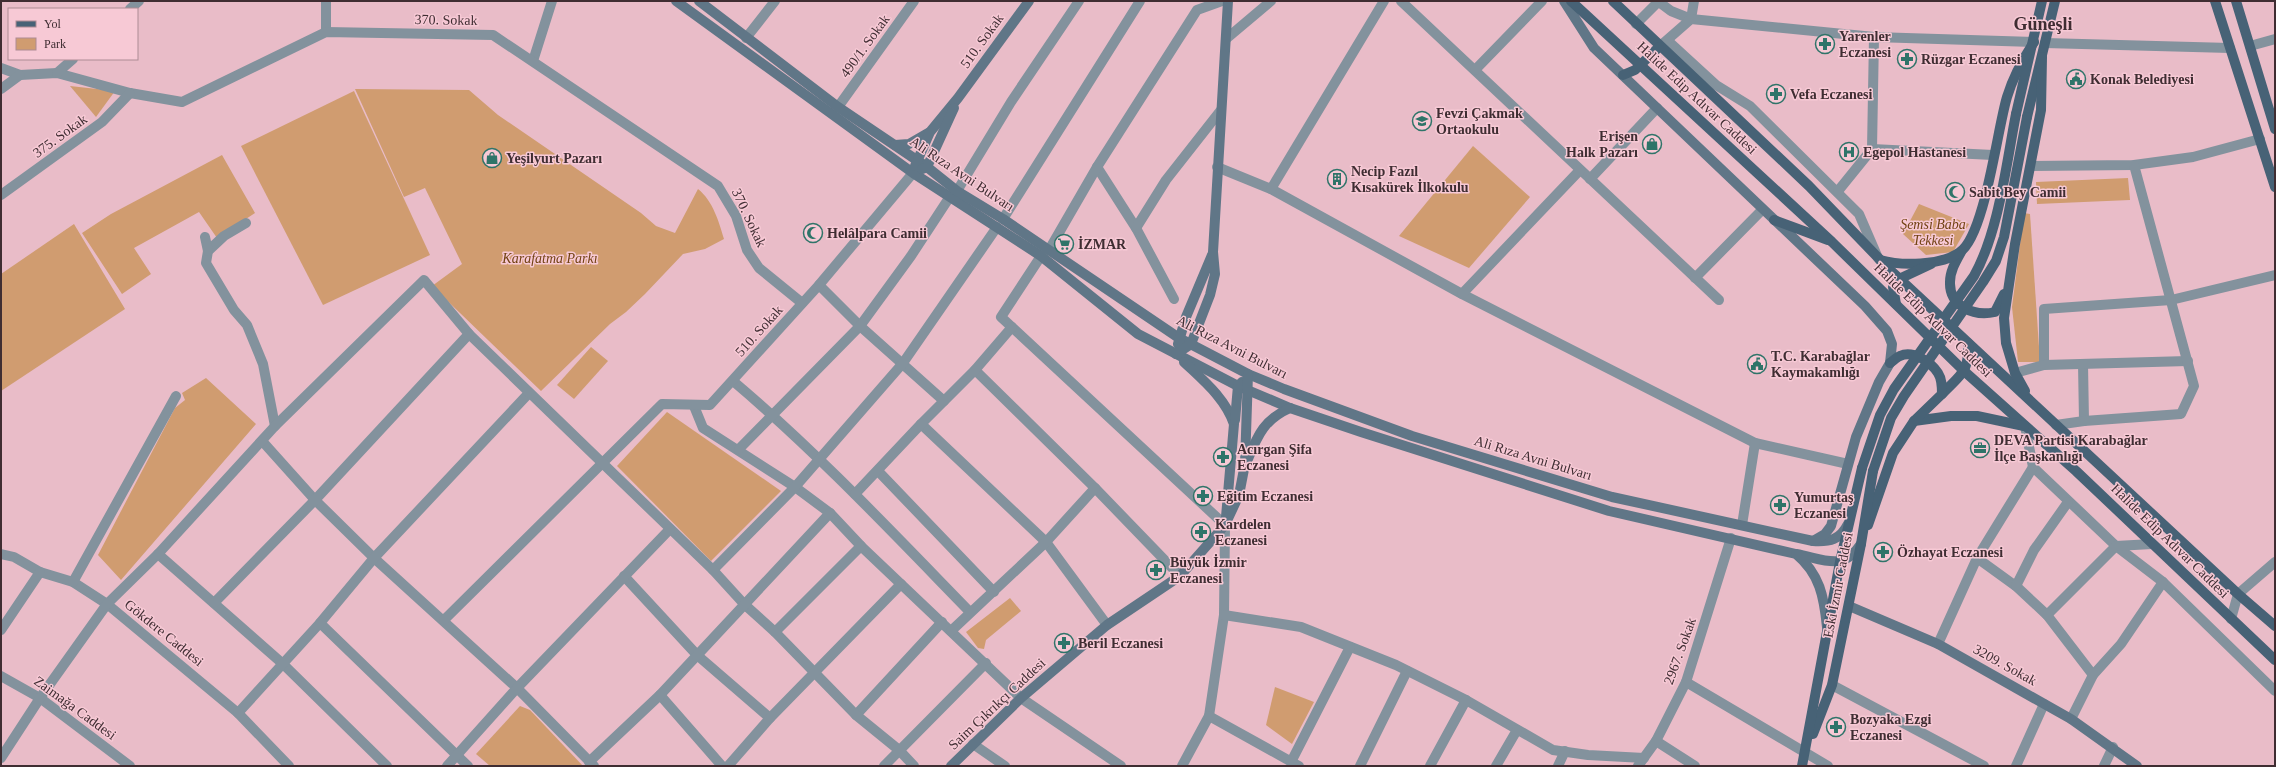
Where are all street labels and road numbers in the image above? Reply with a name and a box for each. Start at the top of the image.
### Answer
street label: 510. Sokak [957,11,1007,71]
street label: 370. Sokak [414,12,478,28]
street label: 490/1. Sokak [837,12,893,80]
street label: Halide Edip Adıvar Caddesi [1634,39,1760,157]
street label: 375. Sokak [30,111,90,161]
street label: Ali Rıza Avni Bulvarı [907,134,1017,214]
street label: 370. Sokak [729,186,769,250]
street label: Halide Edip Adıvar Caddesi [1871,260,1995,380]
street label: 510. Sokak [732,303,786,359]
street label: Ali Rıza Avni Bulvarı [1174,313,1290,381]
street label: Ali Rıza Avni Bulvarı [1472,433,1594,483]
street label: Halide Edip Adıvar Caddesi [2108,481,2232,601]
street label: Eski İzmir Caddesi [1820,531,1856,639]
street label: Gökdere Caddesi [122,597,206,669]
street label: 2967. Sokak [1661,616,1699,686]
street label: 3209. Sokak [1971,641,2039,689]
street label: Saim Çıkrıkçı Caddesi [946,655,1049,753]
street label: Zaimağa Caddesi [31,673,119,743]

